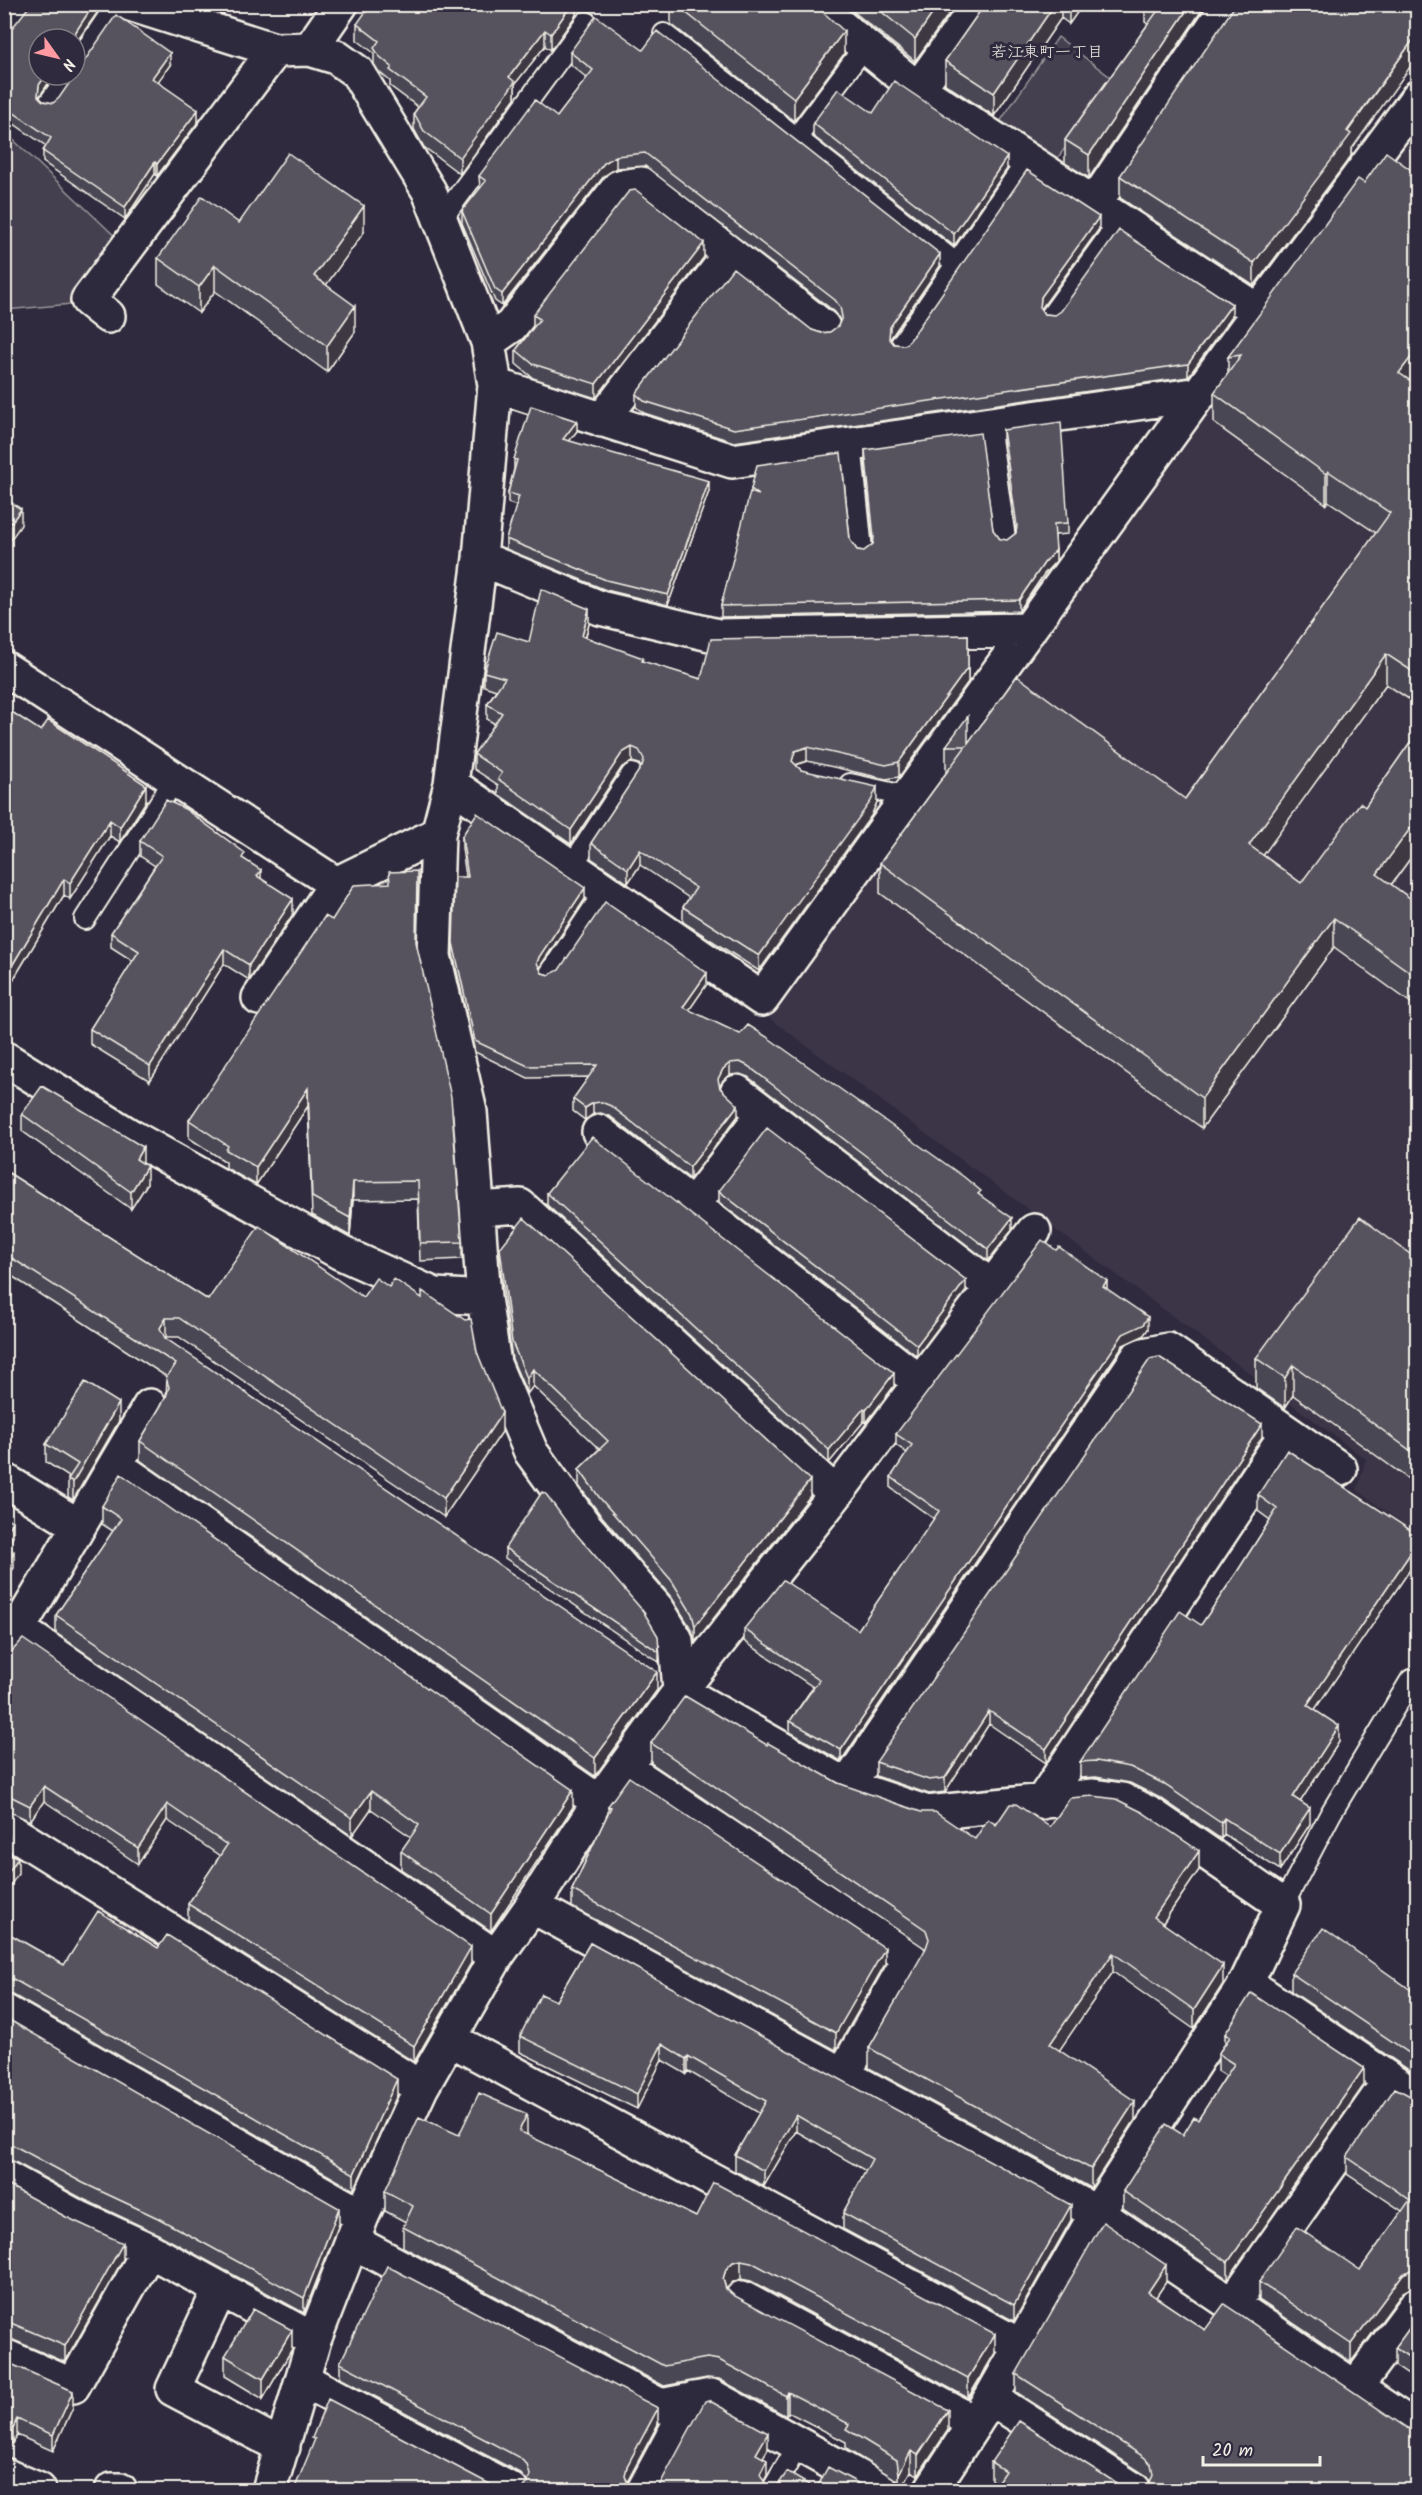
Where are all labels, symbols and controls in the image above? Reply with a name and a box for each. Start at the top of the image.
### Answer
north arrow [27,27,87,87]
district label: 若江東町一丁目 [991,40,1103,65]
text: N [55,53,81,76]
scale bar [1203,2429,1320,2467]
text: 20 m [1212,2437,1253,2466]

